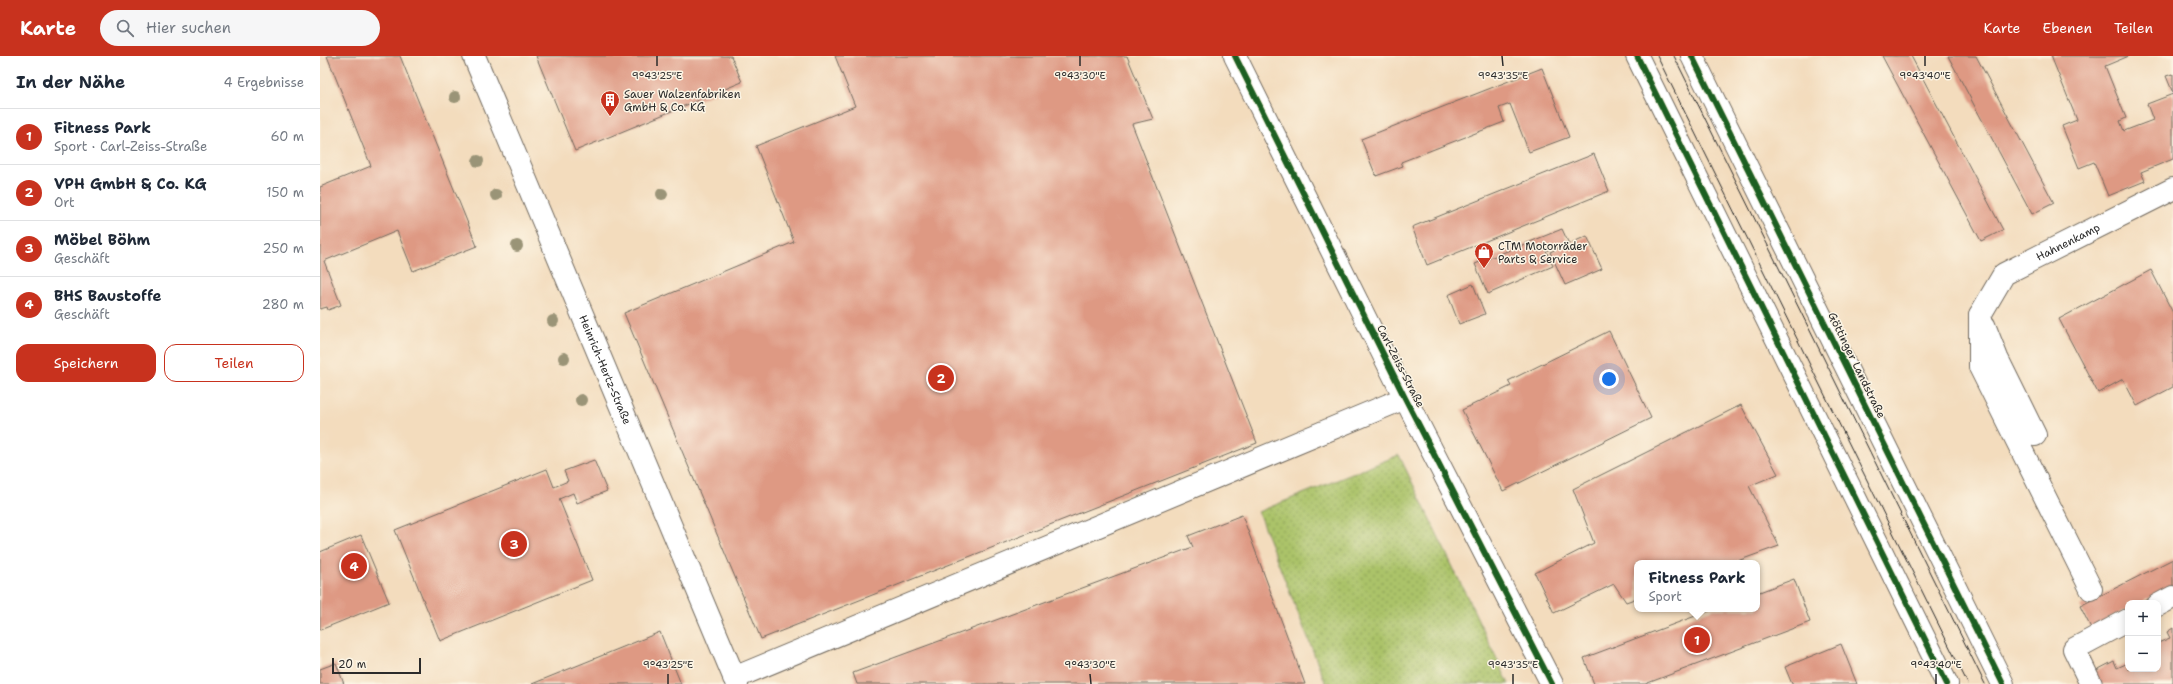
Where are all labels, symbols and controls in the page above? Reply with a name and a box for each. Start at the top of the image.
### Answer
search box [100,10,380,46]
text: Karte [20,16,76,41]
icon: search [114,17,136,39]
text: Hier suchen [146,18,231,38]
text: Karte [1984,19,2021,37]
text: Ebenen [2043,19,2092,37]
text: Teilen [2114,19,2153,37]
text: 9°43'25"E [632,69,682,82]
text: 9°43'30"E [1054,69,1106,82]
text: 9°43'35"E [1478,69,1528,82]
text: 9°43'40"E [1899,69,1951,82]
text: In der Nähe [16,71,125,93]
text: 4 Ergebnisse [224,74,304,91]
place label: Sauer Walzenfabriken GmbH & Co. KG [624,87,741,115]
building icon: Sauer Walzenfabriken GmbH & Co. KG [599,89,621,117]
text: Fitness Park [54,118,151,138]
text: 1 [26,128,32,145]
text: 60 m [271,128,304,145]
text: Sport · Carl-Zeiss-Straße [54,138,207,155]
text: VPH GmbH & Co. KG [54,174,207,194]
text: 2 [24,184,34,201]
text: 150 m [266,184,304,201]
text: Ort [54,194,75,211]
street label: Hahnenkamp [2034,220,2103,265]
text: Möbel Böhm [54,230,150,250]
place label: CTM Motorräder Parts & Service [1498,239,1588,267]
text: 3 [24,240,34,257]
text: 250 m [263,240,304,257]
shop icon: CTM Motorräder Parts & Service [1473,241,1495,269]
text: Geschäft [54,250,110,267]
text: BHS Baustoffe [54,286,162,306]
text: 4 [24,296,34,313]
text: 280 m [262,296,304,313]
text: Geschäft [54,306,110,323]
street label: Göttinger Landstraße [1824,310,1889,421]
street label: Heinrich-Hertz-Straße [575,313,634,427]
street label: Carl-Zeiss-Straße [1373,322,1428,410]
button: Speichern [16,344,156,382]
button: Teilen [164,344,304,382]
pin: 2 [928,363,954,393]
your location [1599,369,1619,389]
pin: 3 [501,529,527,559]
pin: 4 [341,551,367,581]
popup [1634,560,1760,612]
text: Fitness Park [1649,568,1745,588]
text: Sport [1649,588,1682,605]
map controls [2125,600,2161,672]
button: + [2125,600,2161,636]
pin: 1 [1684,625,1710,655]
button: − [2125,636,2161,672]
scale bar [332,656,421,675]
text: 20 m [338,657,366,672]
text: 9°43'25"E [643,658,693,671]
text: 9°43'30"E [1064,658,1116,671]
text: 9°43'35"E [1488,658,1538,671]
text: 9°43'40"E [1910,658,1962,671]

